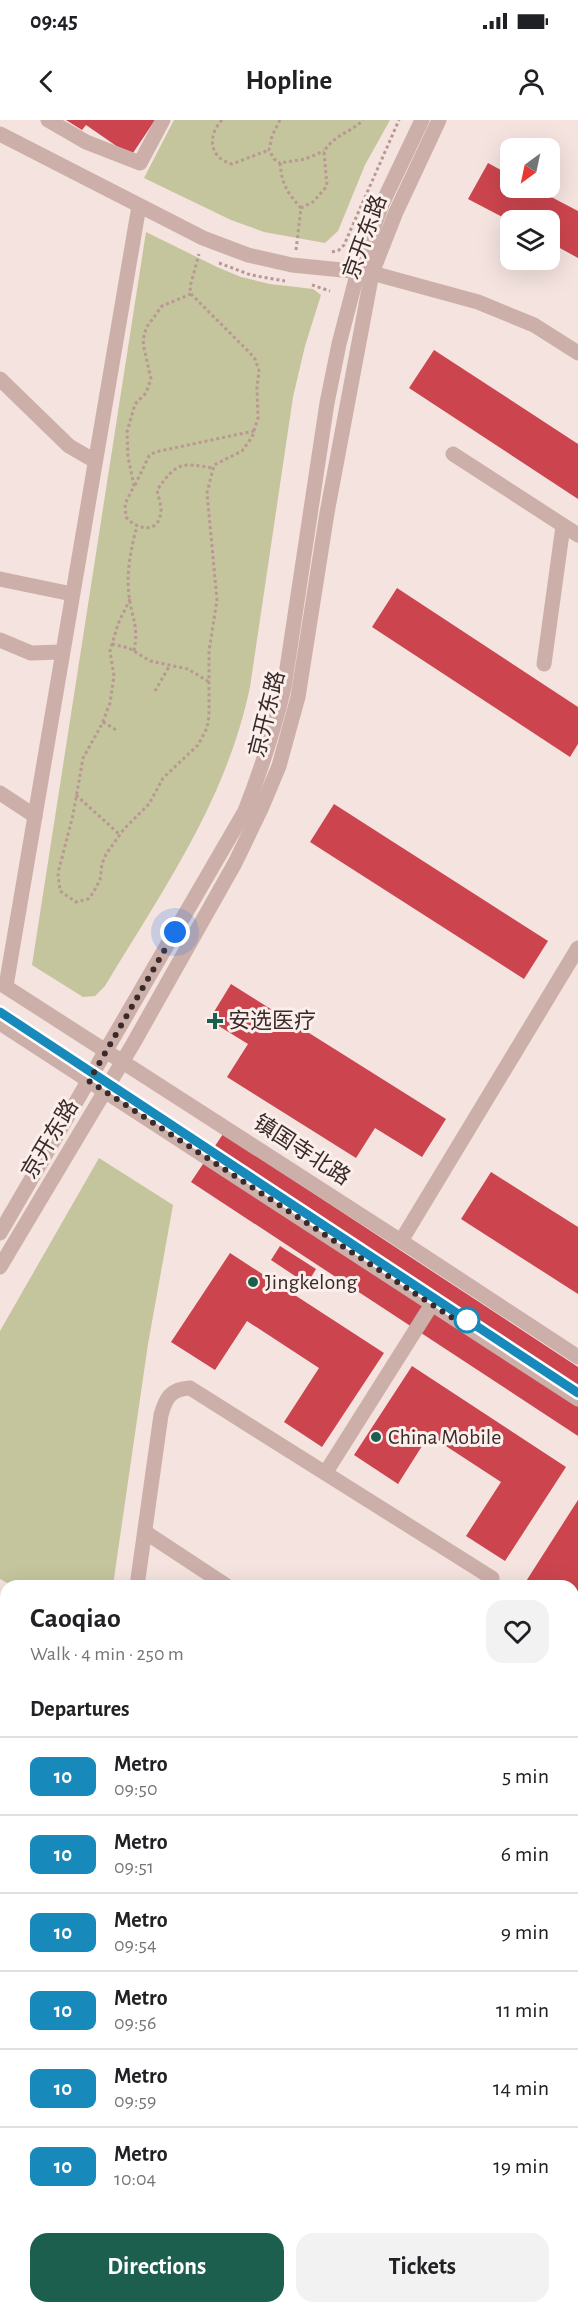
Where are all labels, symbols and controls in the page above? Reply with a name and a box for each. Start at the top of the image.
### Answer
text: 09:45 [30,10,78,32]
icon: back [30,65,63,98]
icon: person [515,65,548,98]
text: Hopline [246,67,332,94]
north arrow [500,138,560,198]
map controls [500,138,560,270]
street label: 京开东路 [339,192,390,282]
button: layers [500,210,560,270]
street label: 京开东路 [245,668,288,759]
your location [160,917,190,947]
place label: 安选医疗 [228,1009,316,1032]
marker: 安选医疗 [206,1012,224,1030]
street label: 京开东路 [17,1095,82,1182]
street label: 镇国寺北路 [250,1110,355,1189]
place label: Jingkelong [265,1271,357,1293]
marker: Jingkelong [246,1275,260,1289]
unlabelled marker [454,1307,480,1333]
place label: China Mobile [388,1426,501,1448]
marker: China Mobile [369,1430,383,1444]
button: heart [486,1600,549,1663]
text: Caoqiao [30,1605,121,1633]
text: Walk · 4 min · 250 m [30,1644,184,1664]
text: Departures [30,1698,130,1720]
text: Metro [114,1753,168,1775]
text: 5 min [502,1765,549,1787]
text: 10 [54,1766,72,1787]
text: 09:50 [114,1779,157,1799]
text: Metro [114,1831,168,1853]
text: 6 min [501,1843,549,1865]
text: 10 [54,1844,72,1865]
text: 09:51 [114,1857,154,1877]
text: Metro [114,1909,168,1931]
text: 9 min [501,1921,549,1943]
text: 10 [54,1922,72,1943]
text: 09:54 [114,1935,157,1955]
text: Metro [114,1987,168,2009]
text: 11 min [496,1999,549,2021]
text: 10 [54,2000,72,2021]
text: 09:56 [114,2013,156,2033]
text: Metro [114,2065,168,2087]
text: 14 min [493,2077,549,2099]
text: 10 [54,2078,72,2099]
text: 09:59 [114,2091,156,2111]
text: Metro [114,2143,168,2165]
text: 19 min [493,2155,549,2177]
text: 10 [54,2156,72,2177]
text: 10:04 [114,2169,156,2189]
button: Directions [30,2233,284,2302]
button: Tickets [296,2233,549,2302]

